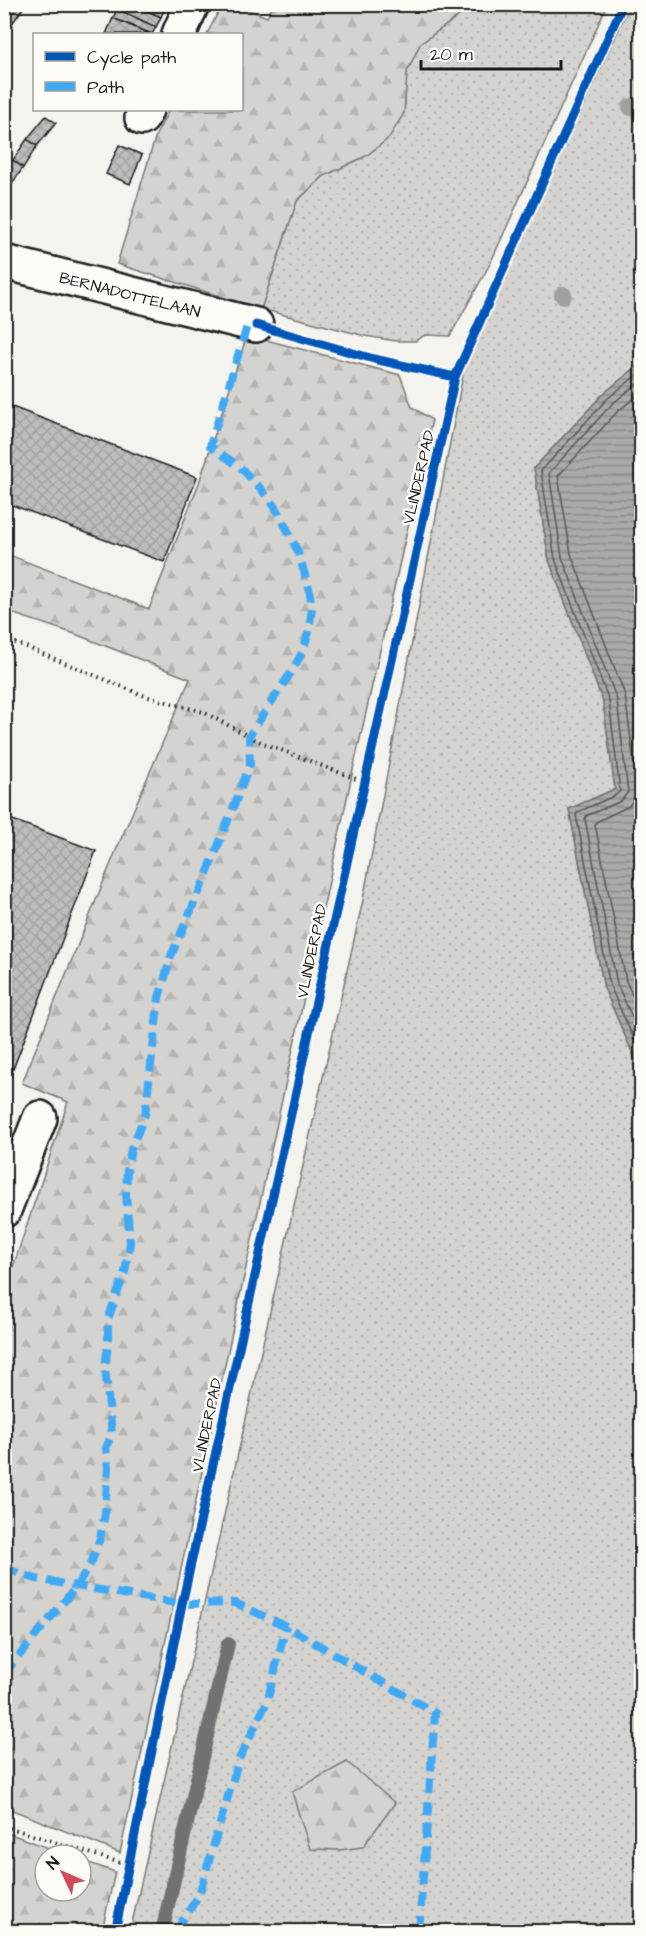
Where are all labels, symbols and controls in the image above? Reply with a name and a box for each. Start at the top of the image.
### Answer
legend [33,33,243,111]
scale bar [421,33,560,71]
text: 20 m [430,42,473,67]
text: Cycle path [87,45,176,71]
text: Path [87,75,124,100]
street label: BERNADOTTELAAN [57,267,203,323]
street label: VLINDERPAD [397,428,440,526]
street label: VLINDERPAD [291,902,333,1000]
street label: VLINDERPAD [186,1376,228,1474]
north arrow [33,1843,93,1903]
text: N [42,1852,64,1875]

